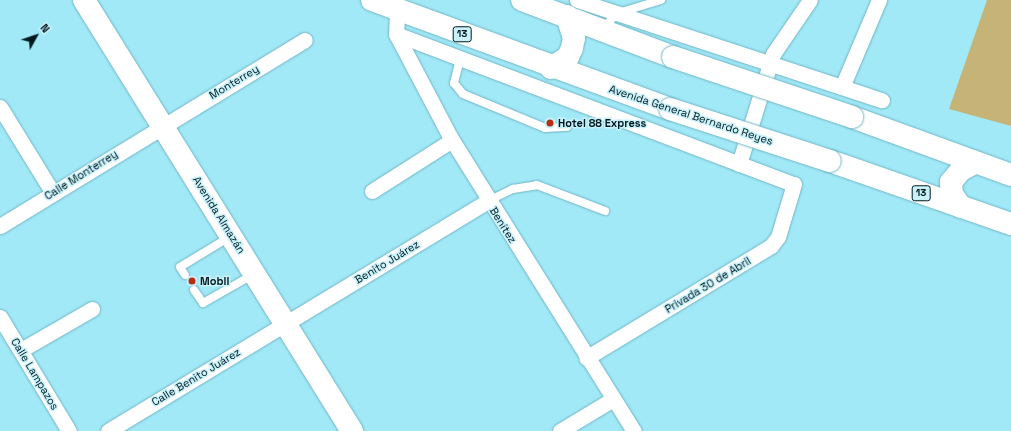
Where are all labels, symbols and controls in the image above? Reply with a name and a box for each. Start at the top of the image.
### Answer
north arrow [16,16,56,56]
text: N [37,21,53,36]
road number: 13 [452,26,472,42]
street label: Monterrey [207,62,261,102]
street label: Avenida General Bernardo Reyes [607,82,775,148]
place label: Hotel 88 Express [558,116,646,130]
marker: Hotel 88 Express [545,118,555,128]
street label: Calle Monterrey [42,147,120,203]
street label: Avenida Almazán [190,174,248,256]
road number: 13 [911,185,931,201]
street label: Benítez [487,204,519,246]
street label: Benito Juárez [352,238,422,286]
street label: Privada 30 de Abril [663,254,753,316]
place label: Mobil [200,274,229,288]
marker: Mobil [187,276,197,286]
street label: Calle Lampazos [8,336,62,412]
street label: Calle Benito Juárez [149,345,243,409]

